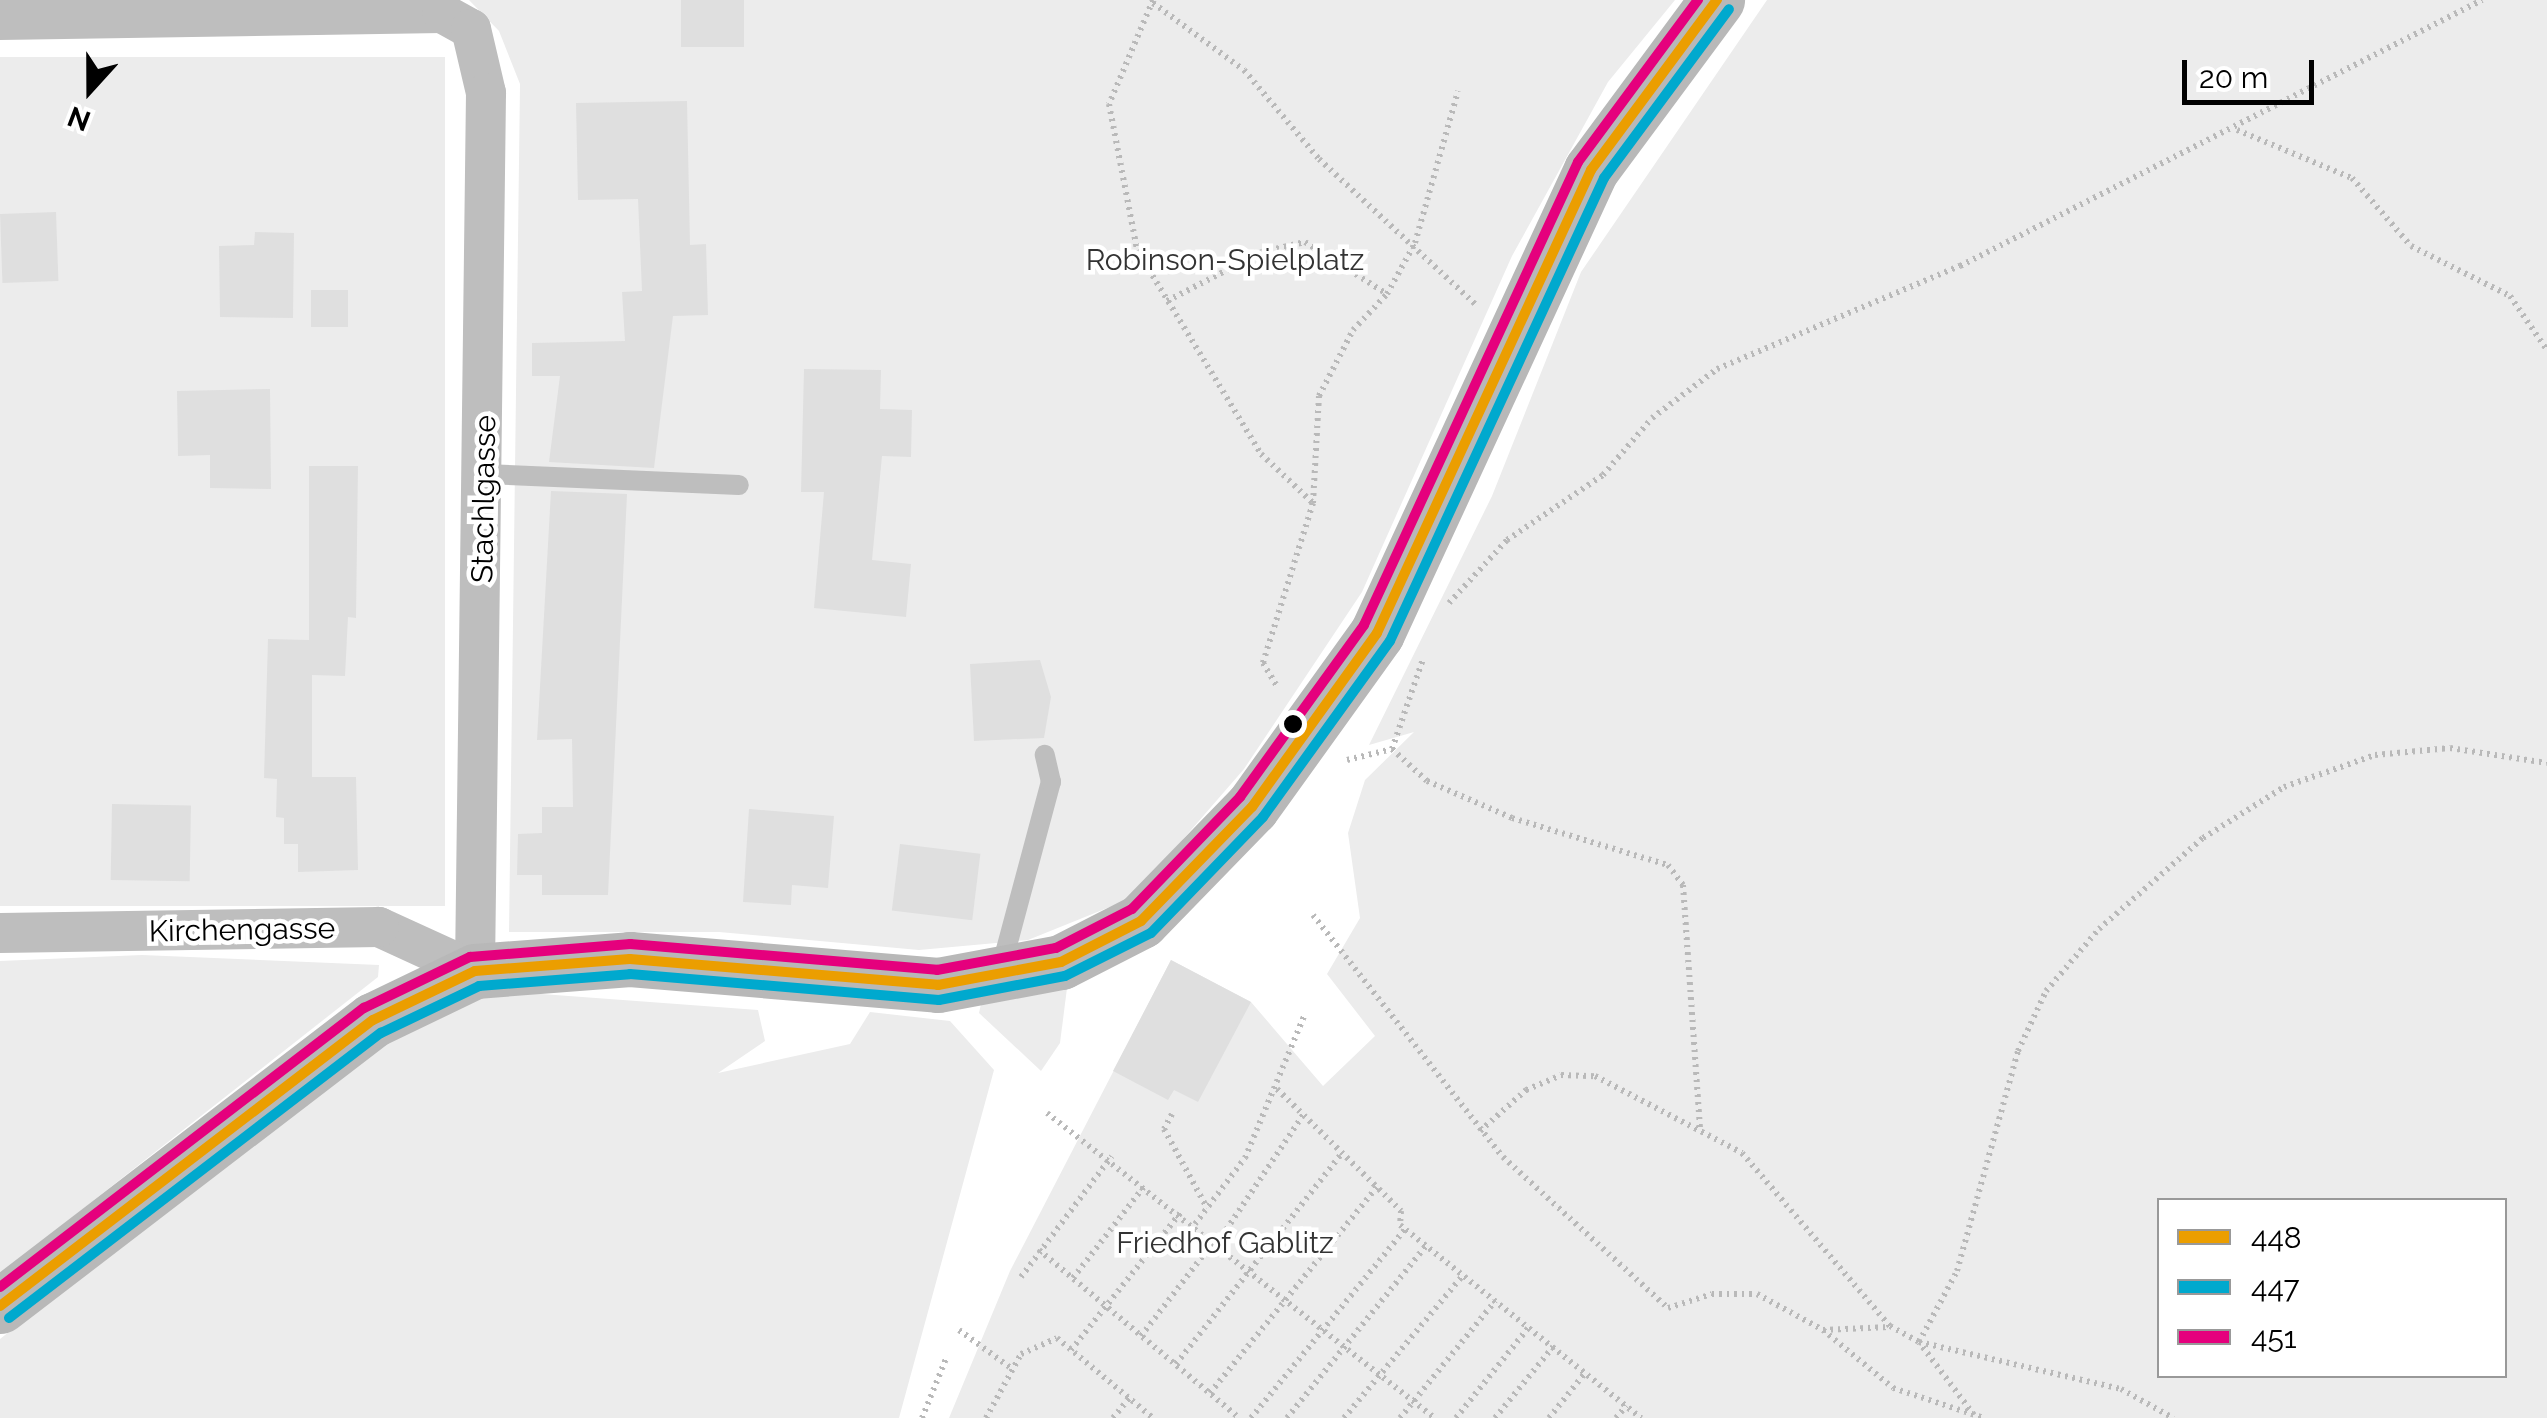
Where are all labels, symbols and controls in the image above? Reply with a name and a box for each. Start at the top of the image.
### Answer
north arrow [40,40,140,140]
scale bar [2187,40,2320,102]
text: 20 m [2199,60,2268,95]
text: N [63,99,95,138]
park label: Robinson-Spielplatz [1086,242,1364,278]
street label: Stachlgasse [465,415,503,583]
unlabelled marker [1283,714,1303,734]
street label: Kirchengasse [148,910,336,950]
legend [2157,1198,2507,1378]
text: 448 [2251,1220,2302,1255]
park label: Friedhof Gablitz [1116,1225,1334,1261]
text: 447 [2251,1270,2300,1305]
text: 451 [2251,1320,2297,1355]

